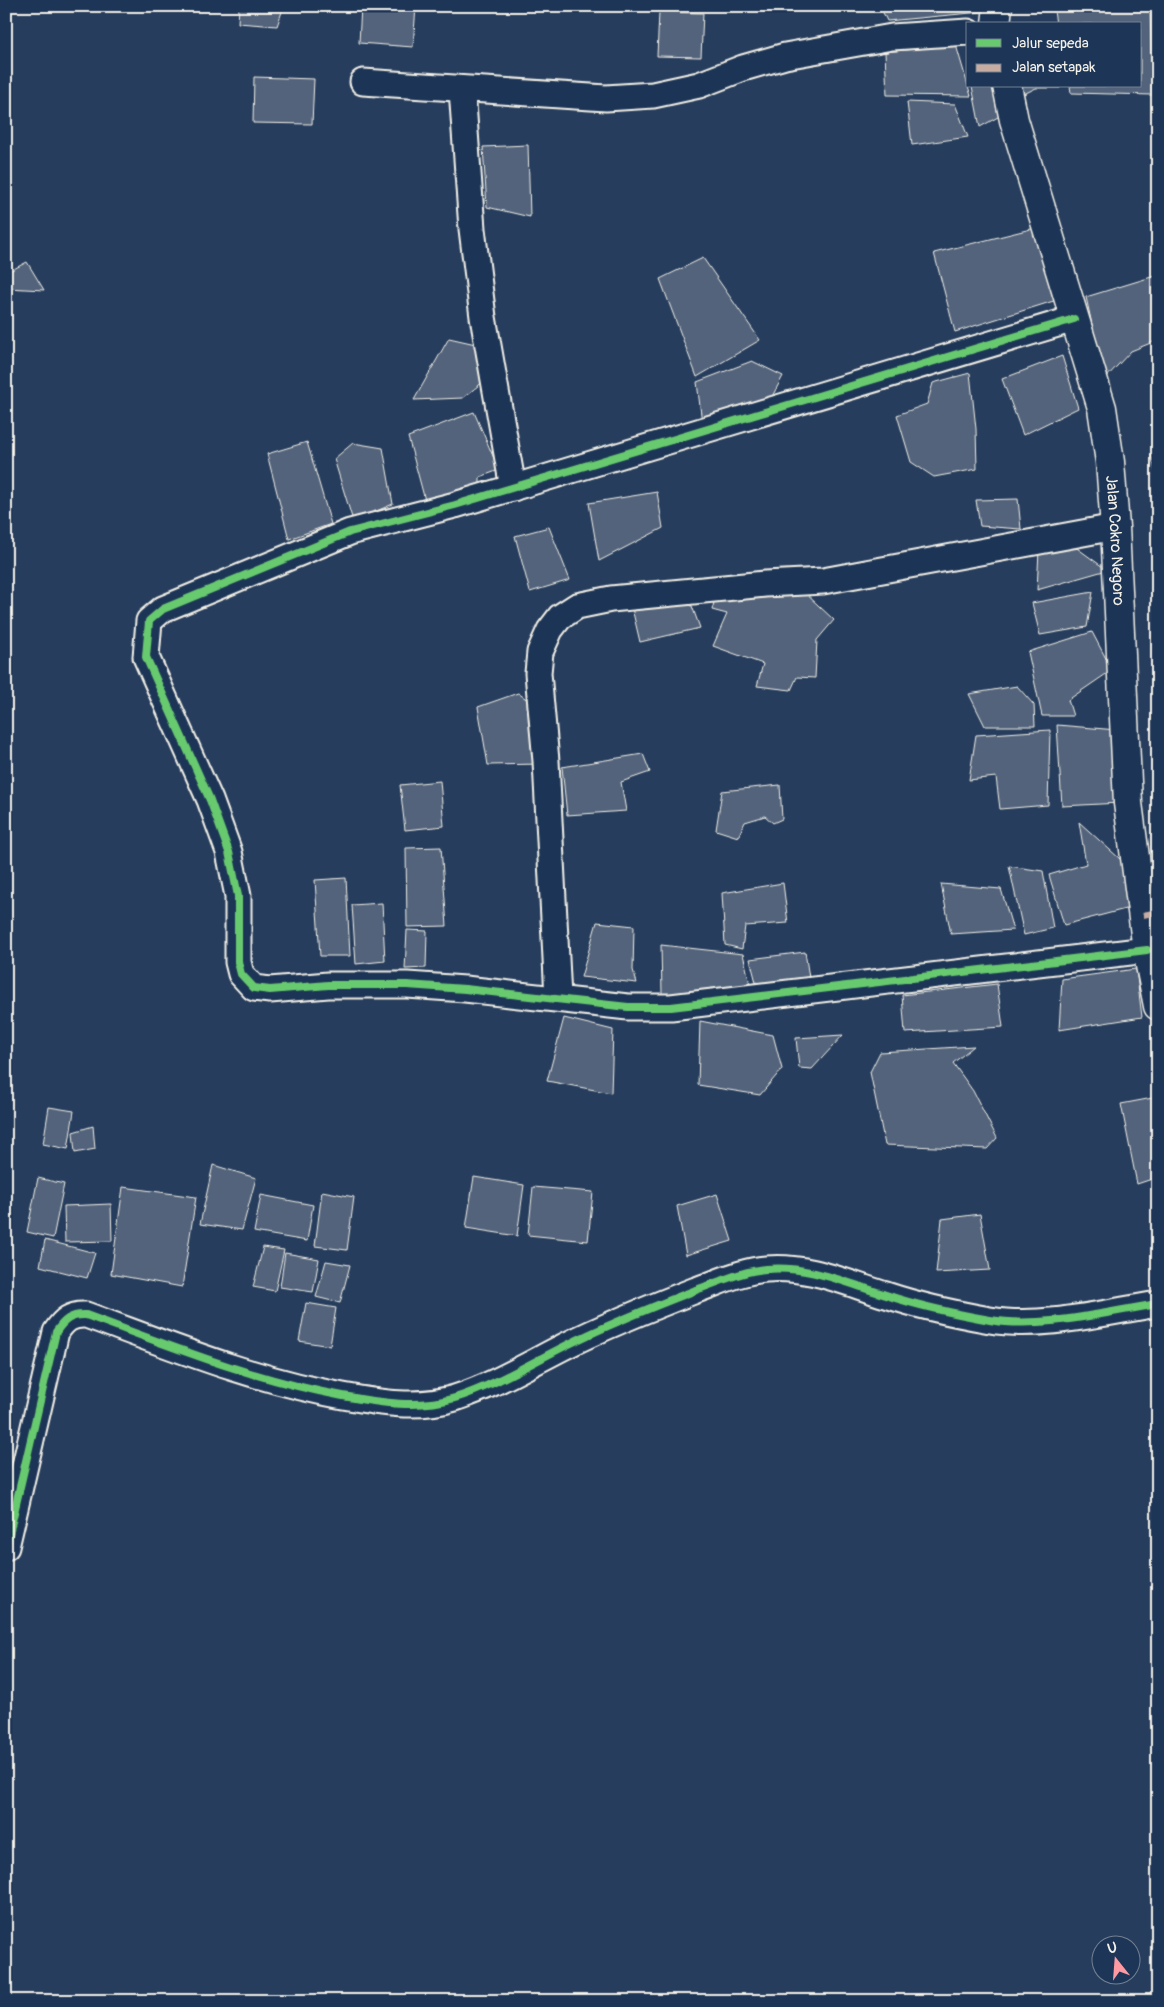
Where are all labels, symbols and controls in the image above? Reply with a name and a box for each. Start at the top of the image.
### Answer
legend [966,22,1142,88]
text: Jalur sepeda [1012,34,1089,53]
text: Jalan setapak [1012,58,1096,77]
street label: Jalan Cokro Negoro [1101,475,1129,606]
north arrow [1092,1934,1142,1984]
text: U [1105,1939,1119,1958]

